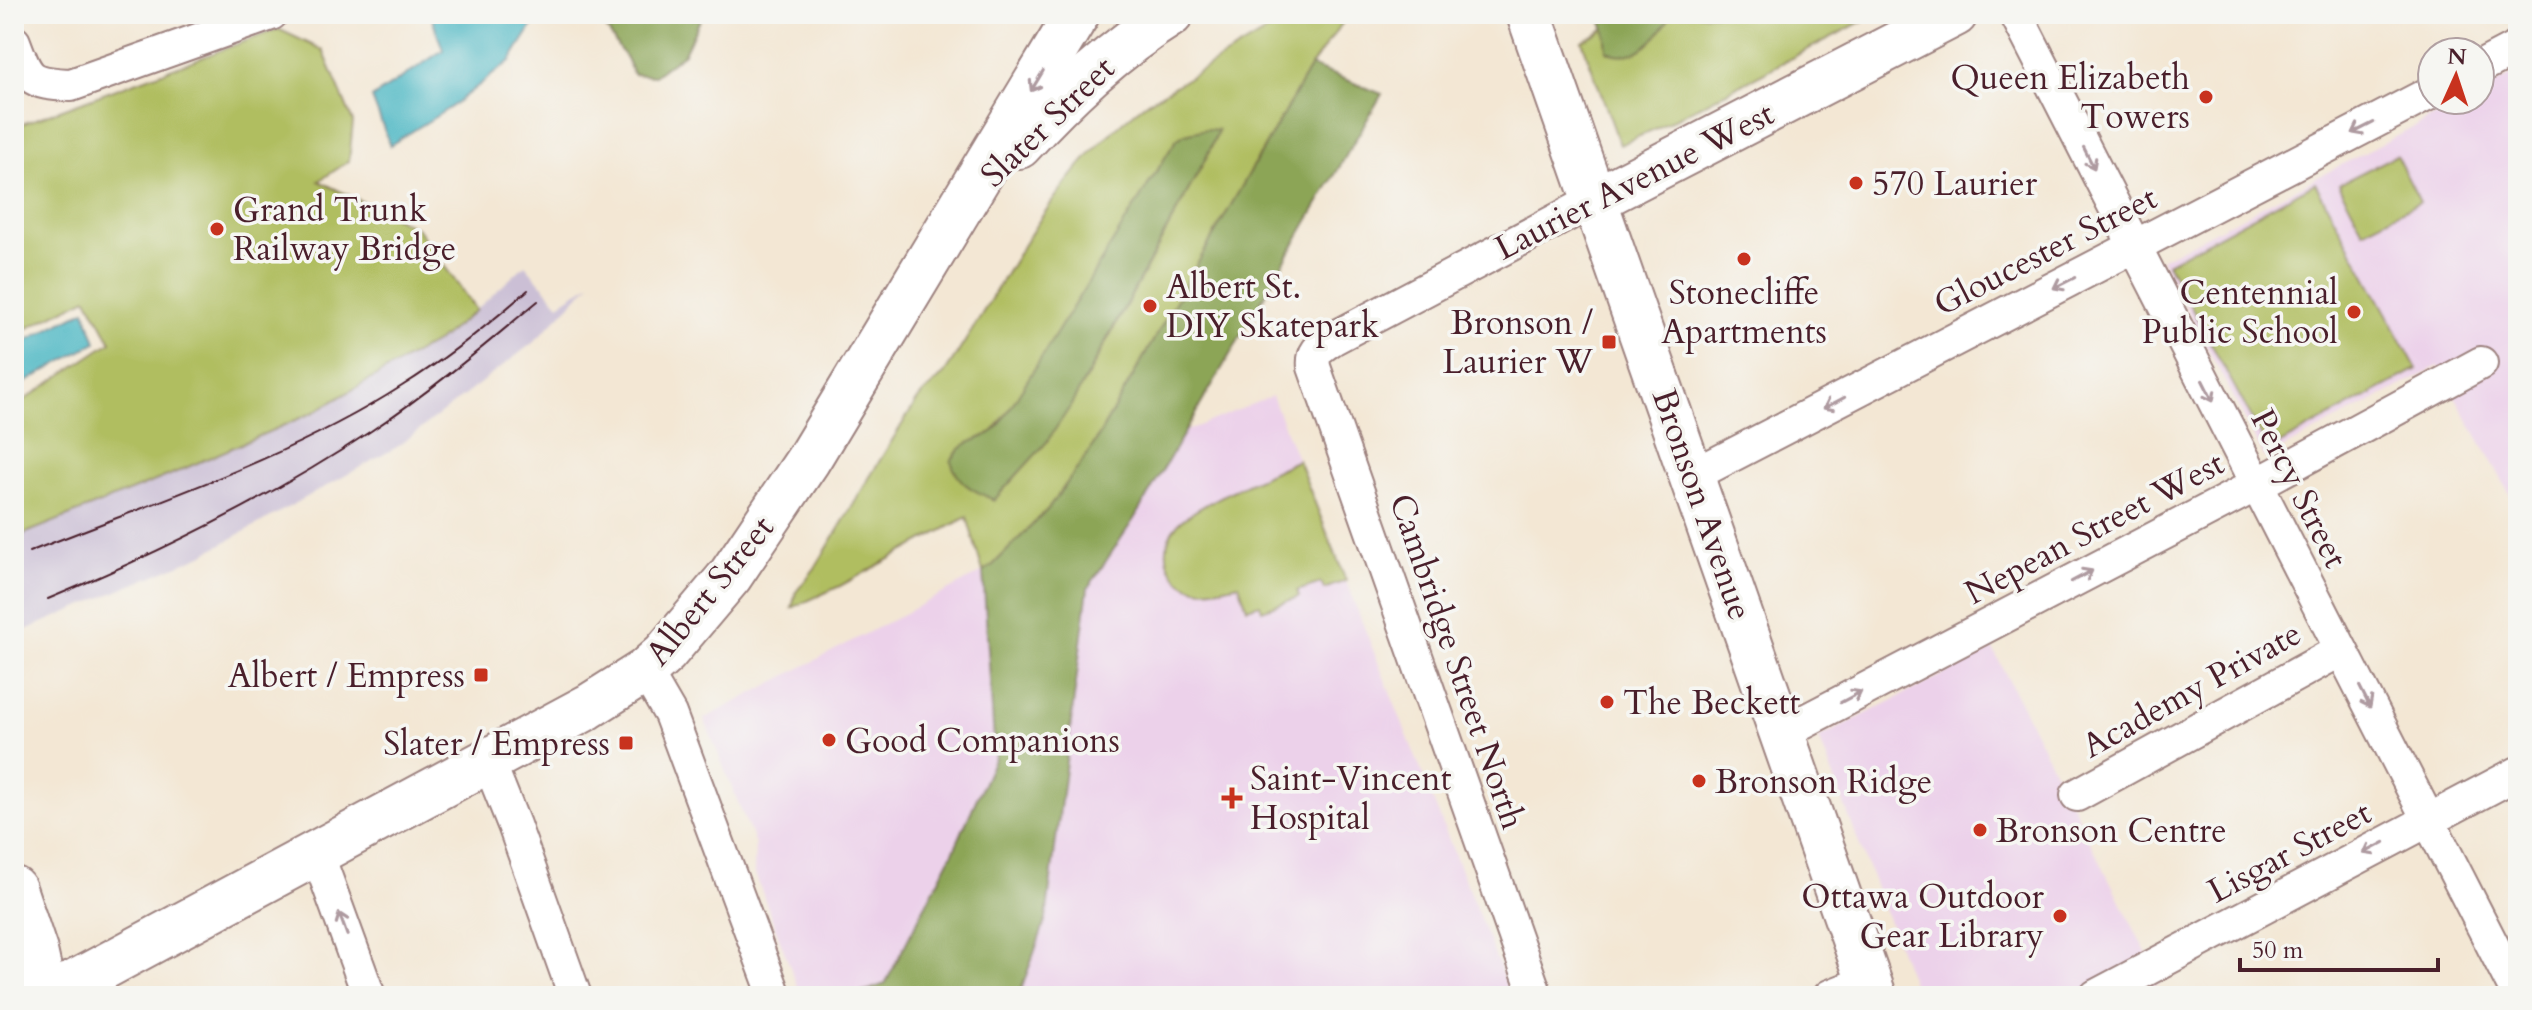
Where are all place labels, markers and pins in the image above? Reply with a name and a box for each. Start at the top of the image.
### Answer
place label: Queen Elizabeth Towers [1951,55,2190,140]
marker: Queen Elizabeth Towers [2197,88,2215,106]
place label: 570 Laurier [1872,161,2038,207]
marker: 570 Laurier [1847,174,1865,192]
place label: Grand Trunk Railway Bridge [233,187,456,272]
marker: Grand Trunk Railway Bridge [208,220,226,238]
marker: Stonecliffe Apartments [1735,250,1753,268]
place label: Albert St. DIY Skatepark [1166,264,1380,349]
place label: Stonecliffe Apartments [1661,270,1827,355]
place label: Centennial Public School [2142,270,2338,355]
marker: Albert St. DIY Skatepark [1141,297,1159,315]
place label: Bronson / Laurier W [1443,300,1593,385]
marker: Centennial Public School [2345,303,2363,321]
marker: Bronson / Laurier W [1600,333,1618,351]
place label: Albert / Empress [228,653,465,699]
marker: Albert / Empress [472,666,490,684]
place label: The Beckett [1623,680,1801,726]
marker: The Beckett [1598,693,1616,711]
place label: Good Companions [845,718,1120,764]
place label: Slater / Empress [383,721,610,767]
marker: Good Companions [820,731,838,749]
marker: Slater / Empress [617,734,635,752]
place label: Saint-Vincent Hospital [1250,756,1452,841]
place label: Bronson Ridge [1715,759,1932,805]
marker: Bronson Ridge [1690,772,1708,790]
marker: Saint-Vincent Hospital [1221,787,1243,809]
place label: Bronson Centre [1996,808,2227,854]
marker: Bronson Centre [1971,821,1989,839]
place label: Ottawa Outdoor Gear Library [1801,874,2045,959]
marker: Ottawa Outdoor Gear Library [2051,907,2069,925]

